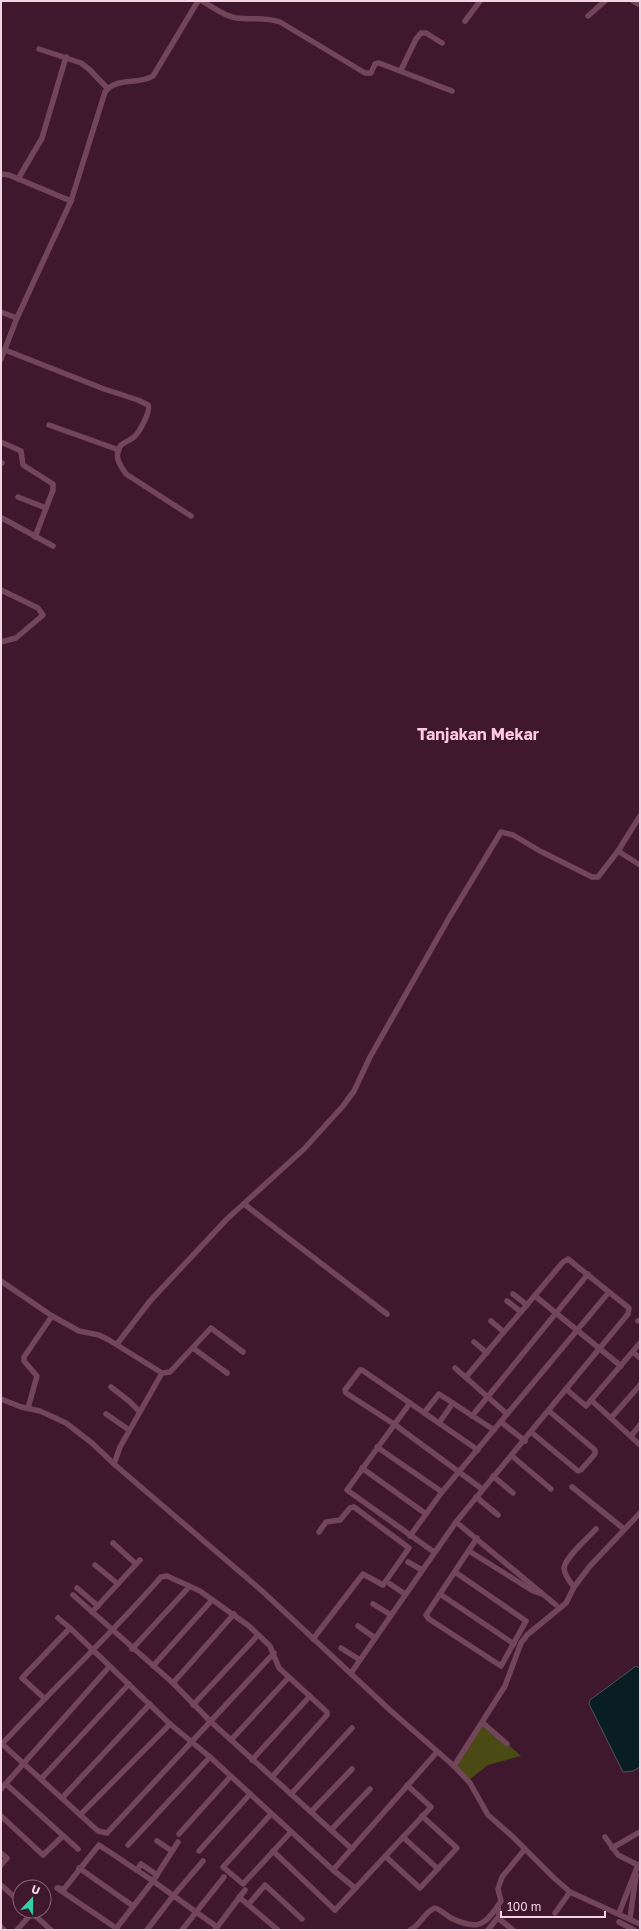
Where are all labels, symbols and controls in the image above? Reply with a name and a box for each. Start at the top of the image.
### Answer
district label: Tanjakan Mekar [417,724,539,744]
north arrow [12,1879,52,1919]
text: U [30,1882,42,1897]
scale bar [501,1893,605,1919]
text: 100 m [507,1899,541,1914]

